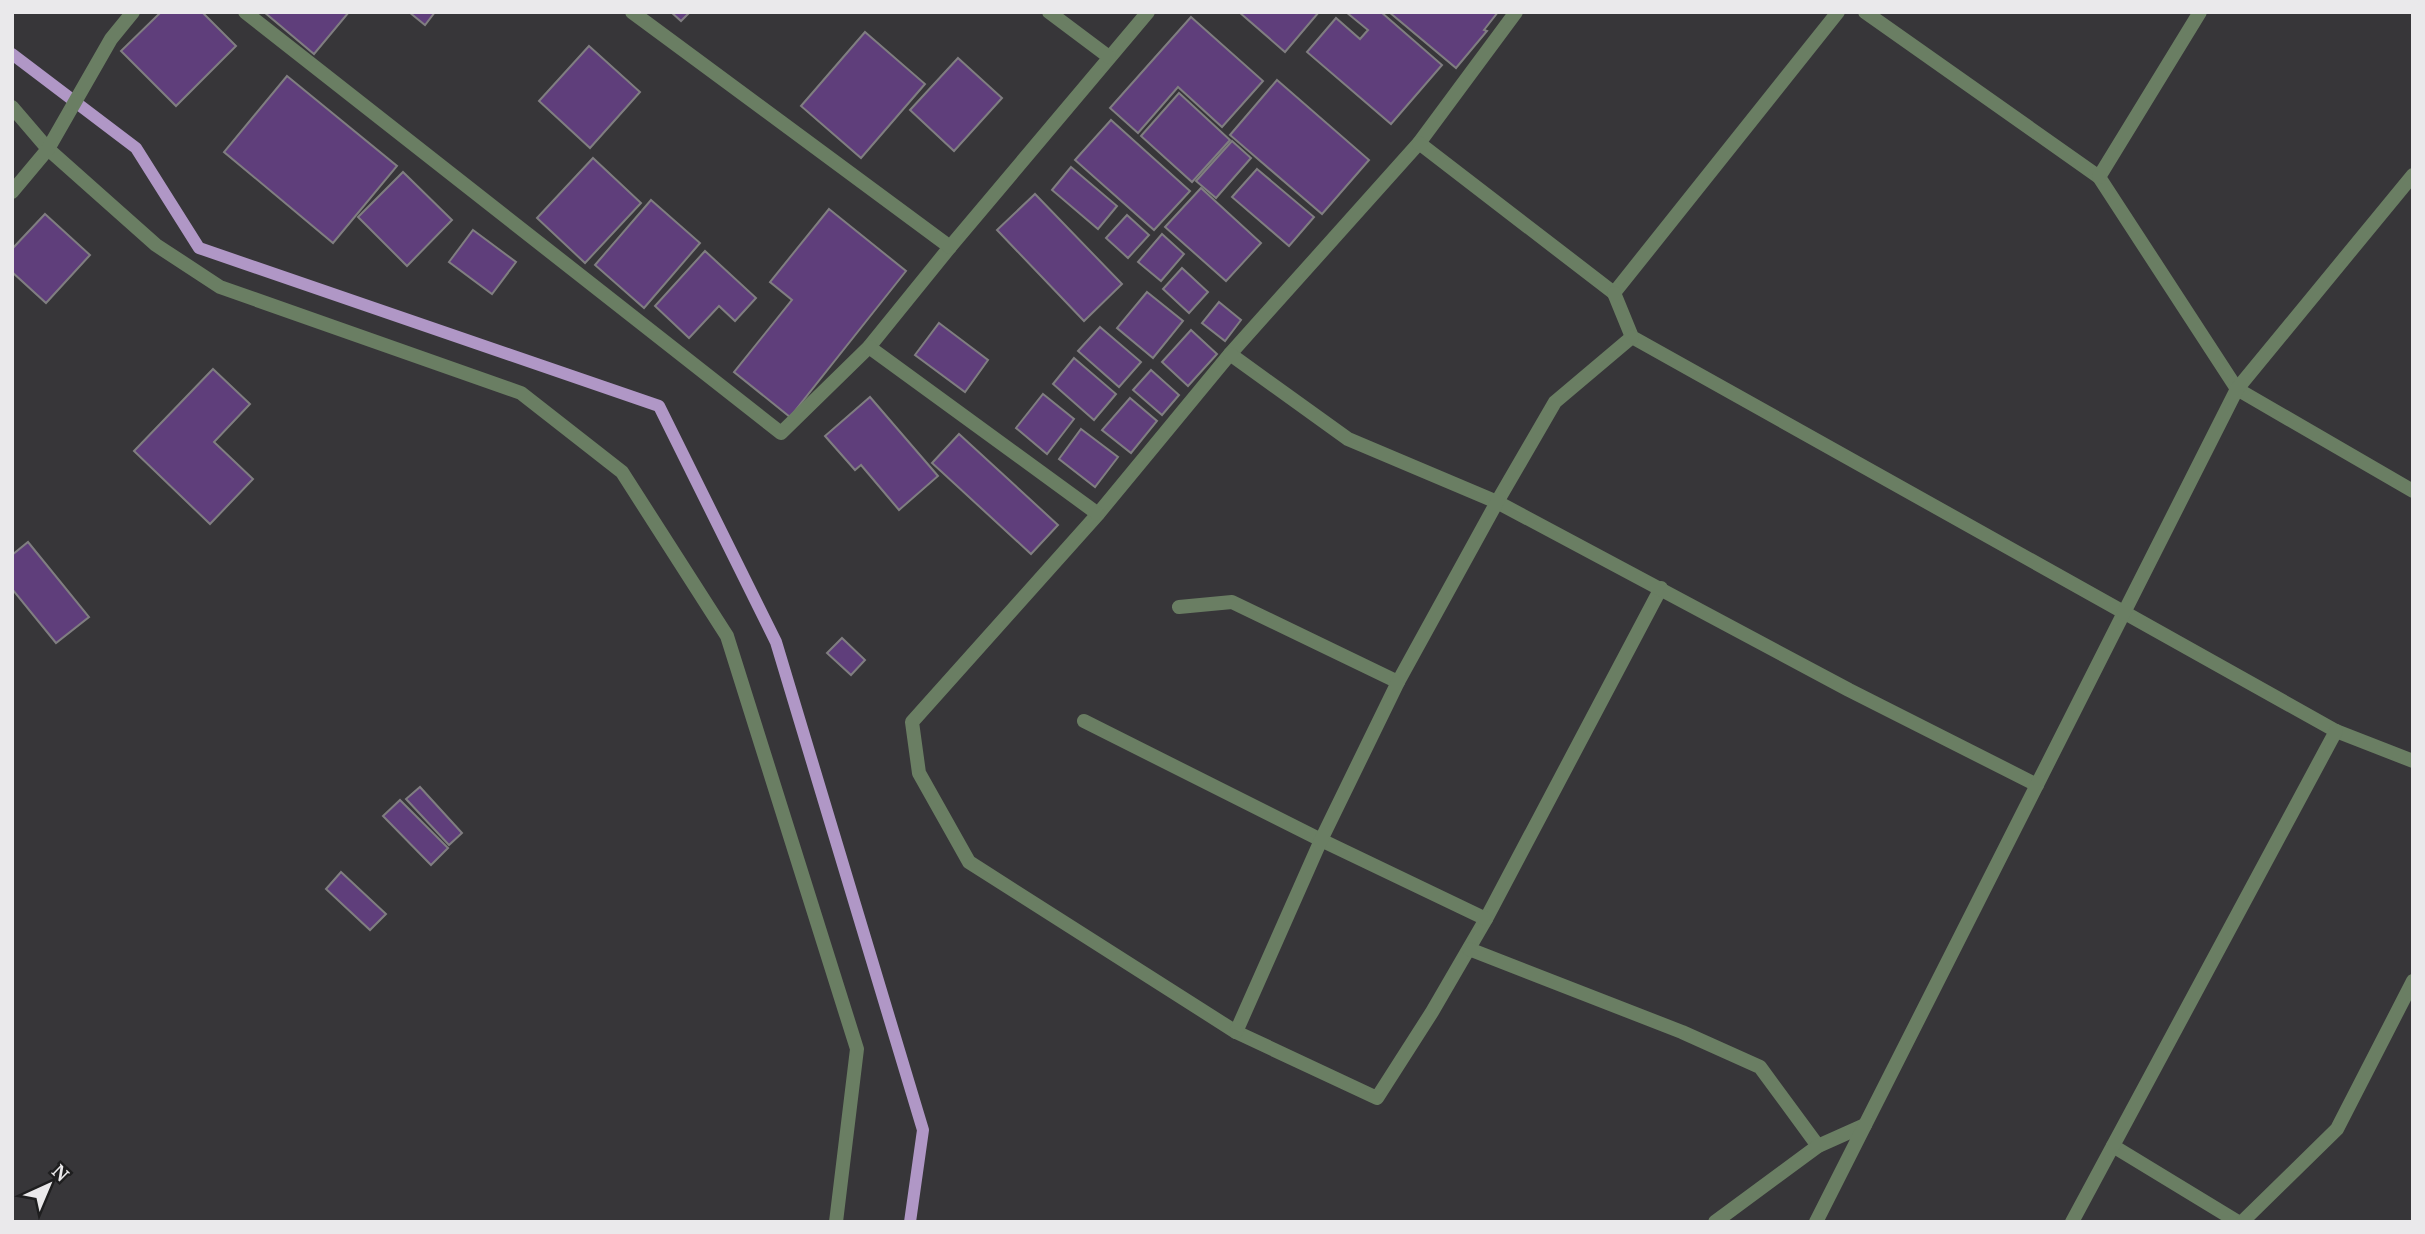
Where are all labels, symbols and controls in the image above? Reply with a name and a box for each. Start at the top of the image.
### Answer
north arrow [14,1150,84,1220]
text: N [47,1158,75,1187]

